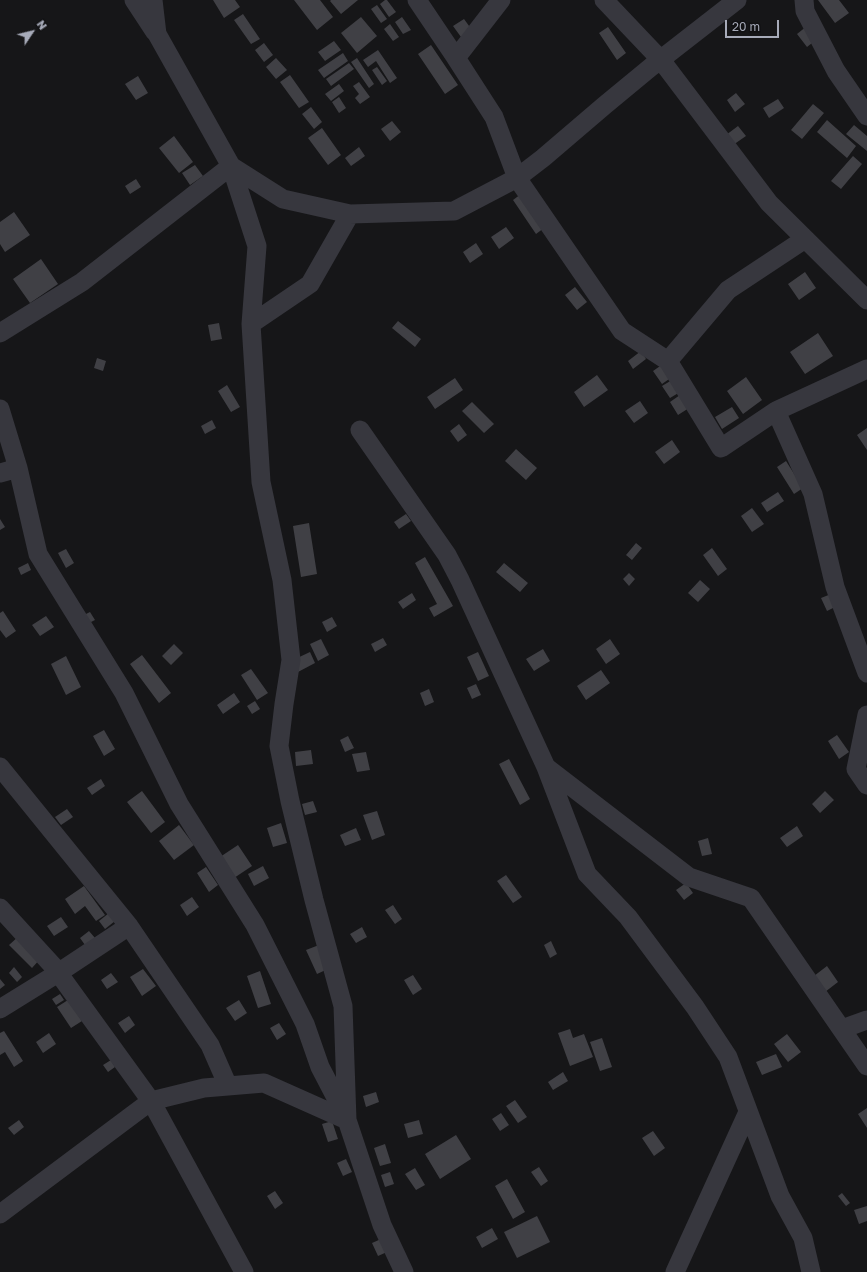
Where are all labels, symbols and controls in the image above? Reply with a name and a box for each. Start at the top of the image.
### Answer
north arrow [12,12,52,52]
scale bar [727,12,781,38]
text: N [35,18,50,32]
text: 20 m [732,19,760,34]

